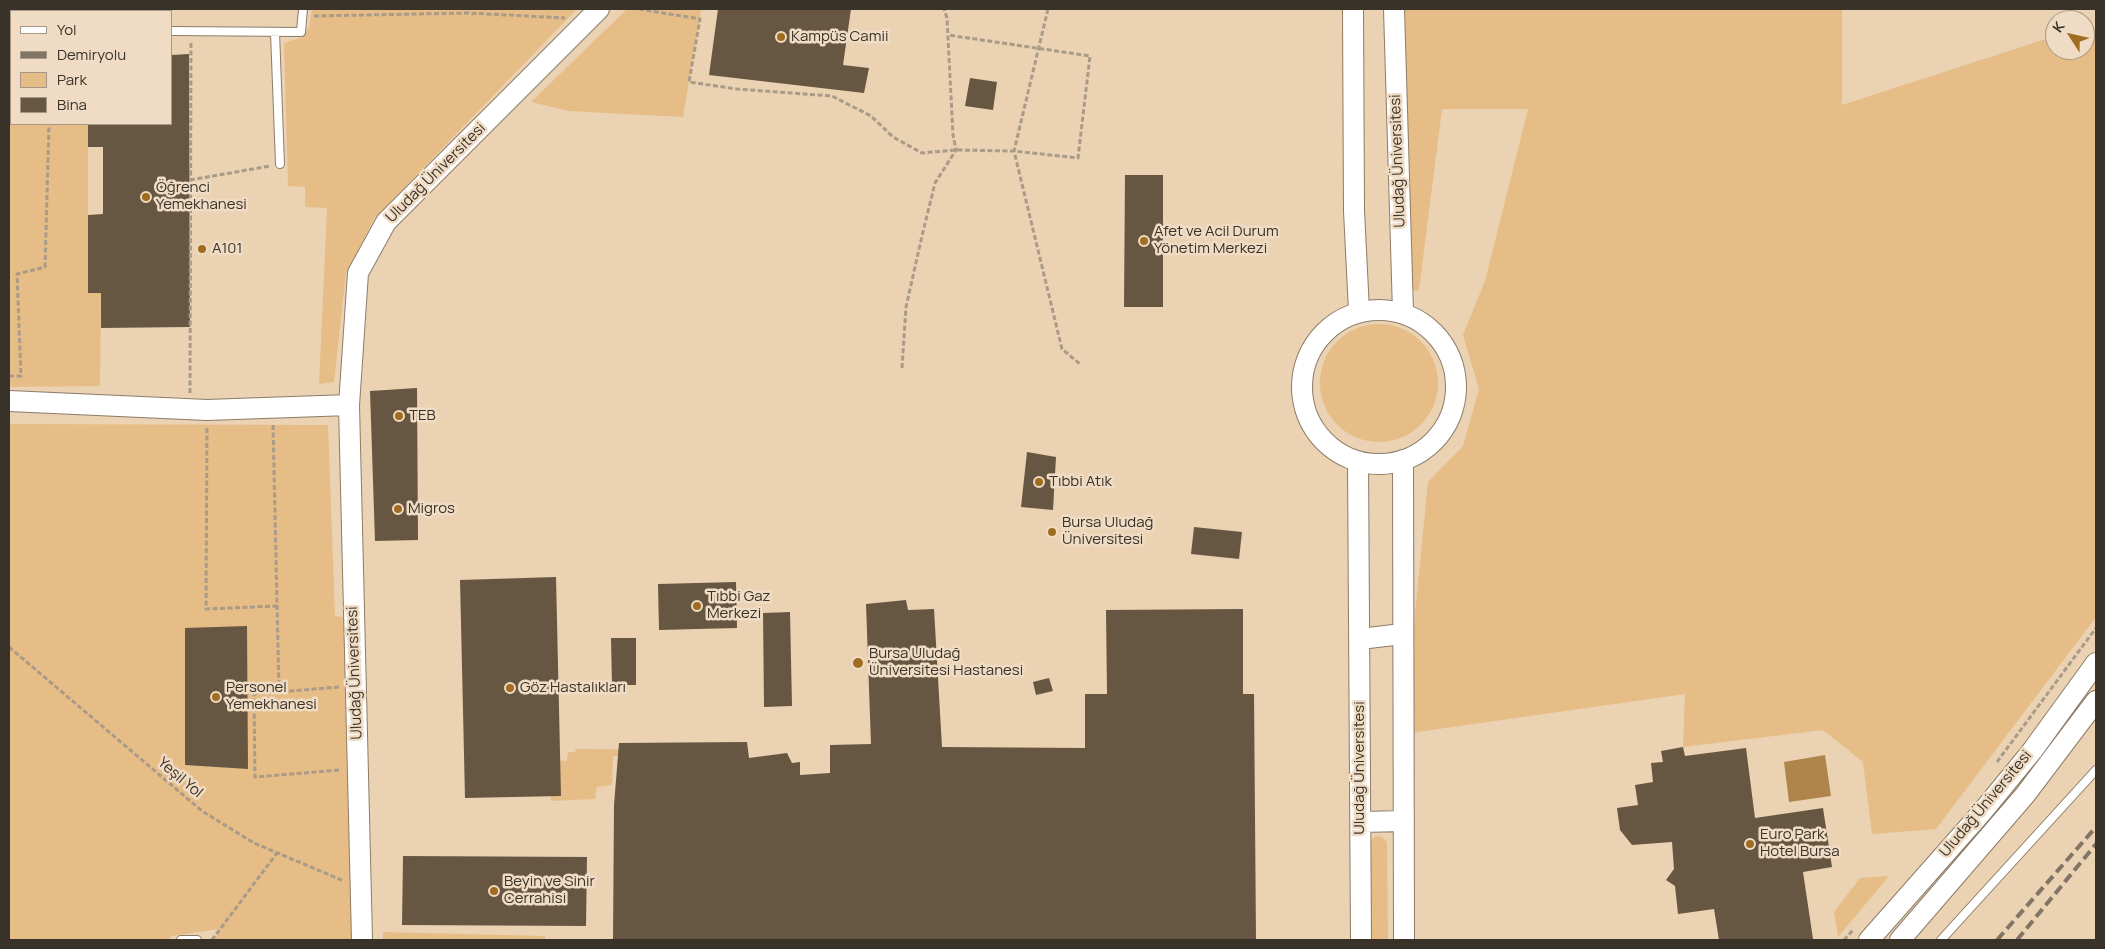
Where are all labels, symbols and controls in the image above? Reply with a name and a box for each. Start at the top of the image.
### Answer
legend [10,10,172,125]
north arrow [2045,10,2095,60]
text: K [2048,18,2069,36]
text: Yol [57,19,77,40]
place label: Kampüs Camii [791,28,888,46]
marker: Kampüs Camii [775,31,787,43]
text: Demiryolu [57,44,126,65]
text: Park [57,69,87,90]
text: Bina [57,94,87,115]
street label: Uludağ Üniversitesi [1387,94,1409,228]
street label: Uludağ Üniversitesi [382,119,490,227]
place label: Öğrenci Yemekhanesi [156,179,247,214]
marker: Öğrenci Yemekhanesi [140,191,152,203]
place label: Afet ve Acil Durum Yönetim Merkezi [1154,223,1279,258]
marker: Afet ve Acil Durum Yönetim Merkezi [1138,235,1150,247]
place label: A101 [212,240,242,258]
marker: A101 [196,243,208,255]
place label: TEB [409,407,436,425]
marker: TEB [393,410,405,422]
place label: Tıbbi Atık [1049,473,1112,491]
marker: Tıbbi Atık [1033,476,1045,488]
place label: Migros [408,500,455,518]
marker: Migros [392,503,404,515]
place label: Bursa Uludağ Üniversitesi [1062,514,1153,549]
marker: Bursa Uludağ Üniversitesi [1046,526,1058,538]
place label: Tıbbi Gaz Merkezi [707,588,771,623]
marker: Tıbbi Gaz Merkezi [691,600,703,612]
street label: Uludağ Üniversitesi [344,606,366,740]
place label: Bursa Uludağ Üniversitesi Hastanesi [869,645,1023,680]
marker: Bursa Uludağ Üniversitesi Hastanesi [851,656,865,670]
place label: Personel Yemekhanesi [226,679,317,714]
place label: Göz Hastalıkları [520,679,626,697]
marker: Göz Hastalıkları [504,682,516,694]
marker: Personel Yemekhanesi [210,691,222,703]
street label: Uludağ Üniversitesi [1351,701,1369,835]
street label: Uludağ Üniversitesi [1936,747,2036,861]
street label: Yeşil Yol [154,754,206,802]
place label: Euro Park Hotel Bursa [1760,826,1840,861]
marker: Euro Park Hotel Bursa [1744,838,1756,850]
place label: Beyin ve Sinir Cerrahisi [504,873,595,908]
marker: Beyin ve Sinir Cerrahisi [488,885,500,897]

